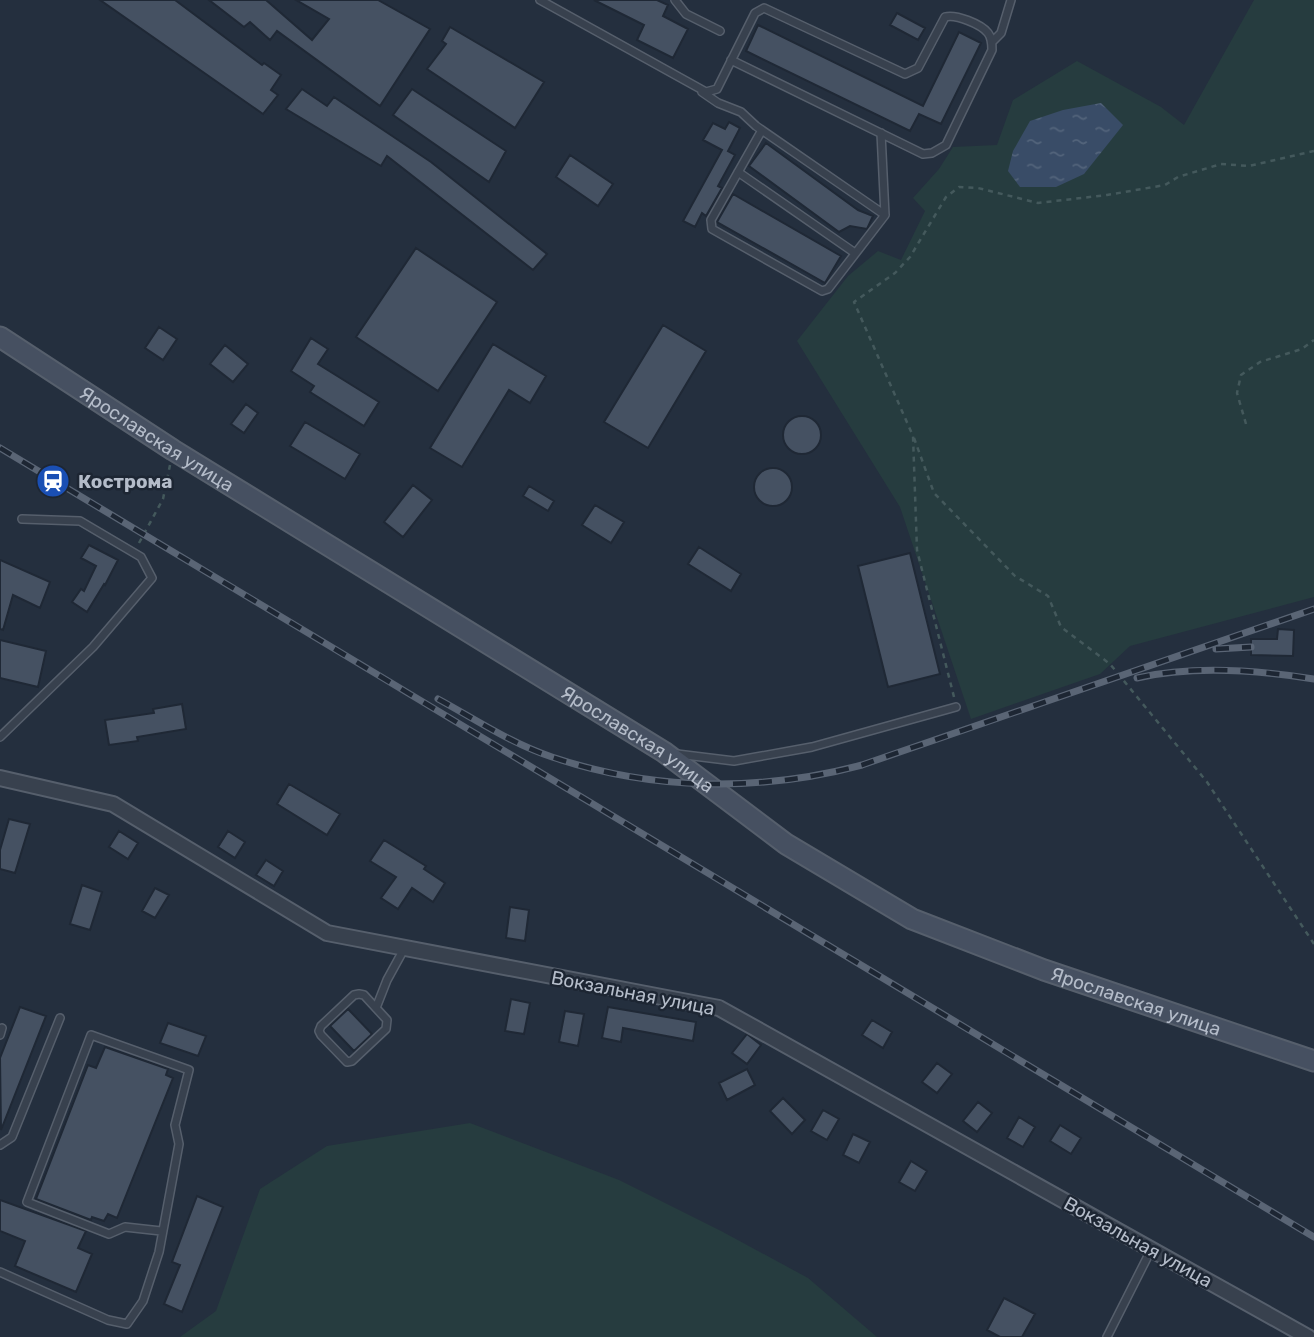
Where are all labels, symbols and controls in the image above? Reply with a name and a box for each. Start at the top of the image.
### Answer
street label: Ярославская улица [76,381,238,496]
station icon: Кострома [34,462,72,500]
place label: Кострома [78,470,173,493]
street label: Ярославская улица [557,680,719,797]
street label: Ярославская улица [1048,962,1224,1040]
street label: Вокзальная улица [549,966,717,1020]
street label: Вокзальная улица [1060,1192,1216,1292]

